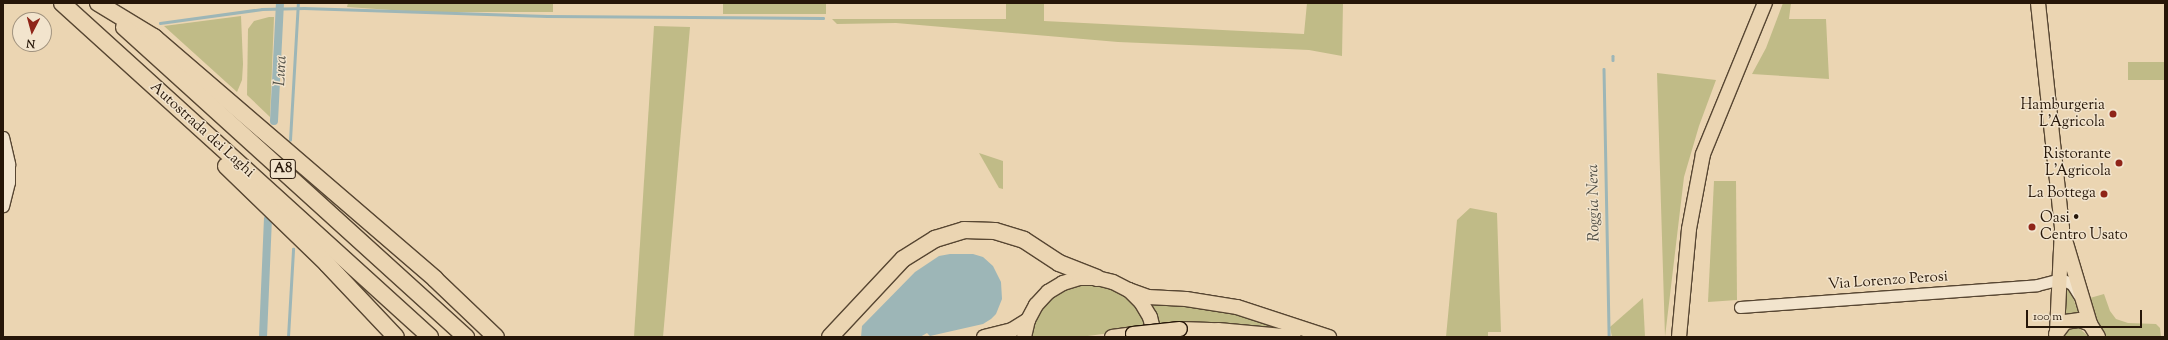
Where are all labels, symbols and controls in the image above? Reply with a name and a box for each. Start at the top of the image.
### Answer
north arrow [12,12,52,52]
text: N [26,35,36,51]
water label: Lura [272,55,292,87]
street label: Autostrada dei Laghi [146,78,258,182]
place label: Hamburgeria L'Agricola [2020,96,2105,131]
marker: Hamburgeria L'Agricola [2108,109,2118,119]
place label: Ristorante L'Agricola [2043,145,2111,180]
road number: A8 [269,157,297,181]
marker: Ristorante L'Agricola [2114,158,2124,168]
water label: Roggia Nera [1585,164,1605,242]
place label: La Bottega [2028,185,2096,203]
marker: La Bottega [2099,189,2109,199]
place label: Oasi • Centro Usato [2040,209,2128,244]
marker: Oasi • Centro Usato [2027,222,2037,232]
street label: Via Lorenzo Perosi [1827,268,1949,294]
scale bar [2028,302,2144,328]
text: 100 m [2033,308,2062,326]

